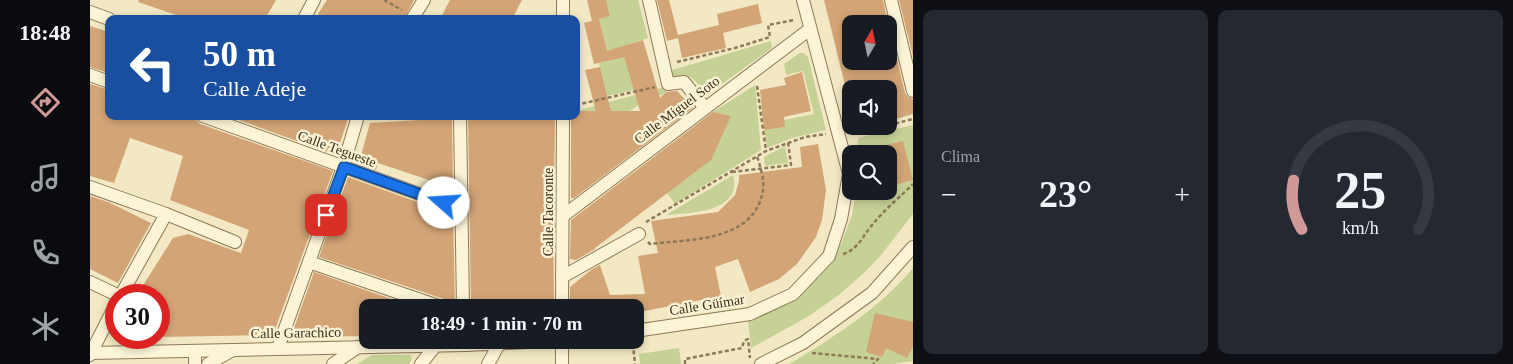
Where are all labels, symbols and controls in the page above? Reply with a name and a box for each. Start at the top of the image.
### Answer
north arrow [842,15,898,70]
map controls [842,15,897,200]
text: 18:48 [19,20,71,45]
icon: left [120,35,185,100]
text: 50 m [203,35,276,74]
street label: Calle Miguel Soto [631,73,723,147]
text: Calle Adeje [203,76,306,101]
button: sound [842,80,897,135]
icon: directions [28,85,63,120]
street label: Calle Tegueste [296,128,378,170]
button: search [842,145,897,200]
text: Clima [941,148,980,165]
icon: music [28,160,63,195]
text: 25 [1335,162,1387,219]
street label: Calle Tacoronte [541,168,556,256]
text: 23° [1039,173,1092,215]
position arrow [417,176,469,228]
text: − [941,179,957,210]
text: + [1174,179,1190,210]
pin [305,194,347,236]
icon: arrive [312,201,340,229]
text: km/h [1342,218,1379,238]
icon: phone [28,235,63,270]
speed limit sign: 30 [105,284,170,349]
street label: Calle Güímar [668,292,746,318]
icon: climate [28,309,63,344]
text: 18:49 · 1 min · 70 m [421,313,582,334]
street label: Calle Garachico [251,325,341,341]

